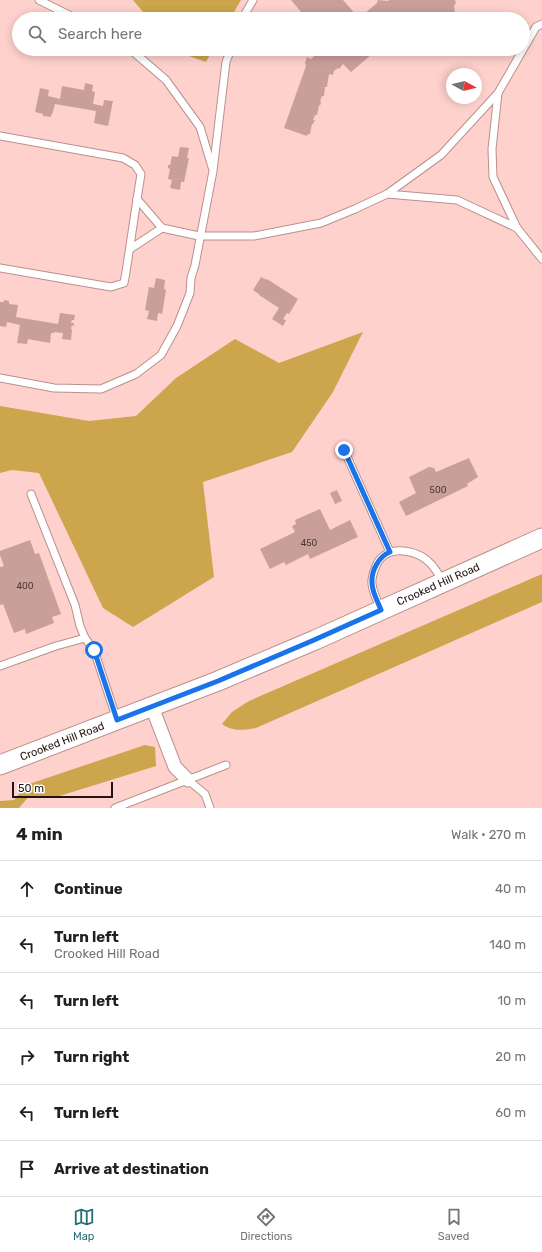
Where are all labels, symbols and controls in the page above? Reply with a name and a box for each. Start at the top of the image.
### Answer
search box [12,12,530,56]
icon: search [26,23,48,45]
text: Search here [58,25,142,43]
north arrow [446,68,482,104]
route end [335,441,353,459]
house number: 500 [430,485,447,495]
house number: 450 [301,538,318,548]
street label: Crooked Hill Road [395,560,482,609]
house number: 400 [16,581,34,591]
route start [85,641,103,659]
street label: Crooked Hill Road [18,719,106,764]
scale bar [12,780,113,799]
text: 50 m [18,782,44,795]
text: 4 min [16,824,63,844]
text: Walk · 270 m [451,827,526,842]
icon: ahead [16,878,38,900]
text: Continue [54,880,123,898]
text: 40 m [495,881,526,896]
text: Turn left [54,928,119,946]
icon: left [16,934,38,956]
text: 140 m [489,937,526,952]
text: Crooked Hill Road [54,946,160,961]
icon: left [16,990,38,1012]
text: Turn left [54,992,119,1010]
text: 10 m [497,993,526,1008]
icon: right [16,1046,38,1068]
text: Turn right [54,1048,129,1066]
text: 20 m [495,1049,526,1064]
icon: left [16,1102,38,1124]
text: Turn left [54,1104,119,1122]
text: 60 m [495,1105,526,1120]
icon: arrive [16,1158,38,1180]
text: Arrive at destination [54,1160,209,1178]
tab: Map [73,1206,95,1243]
tab: Directions [240,1206,292,1243]
tab: Saved [438,1206,469,1243]

